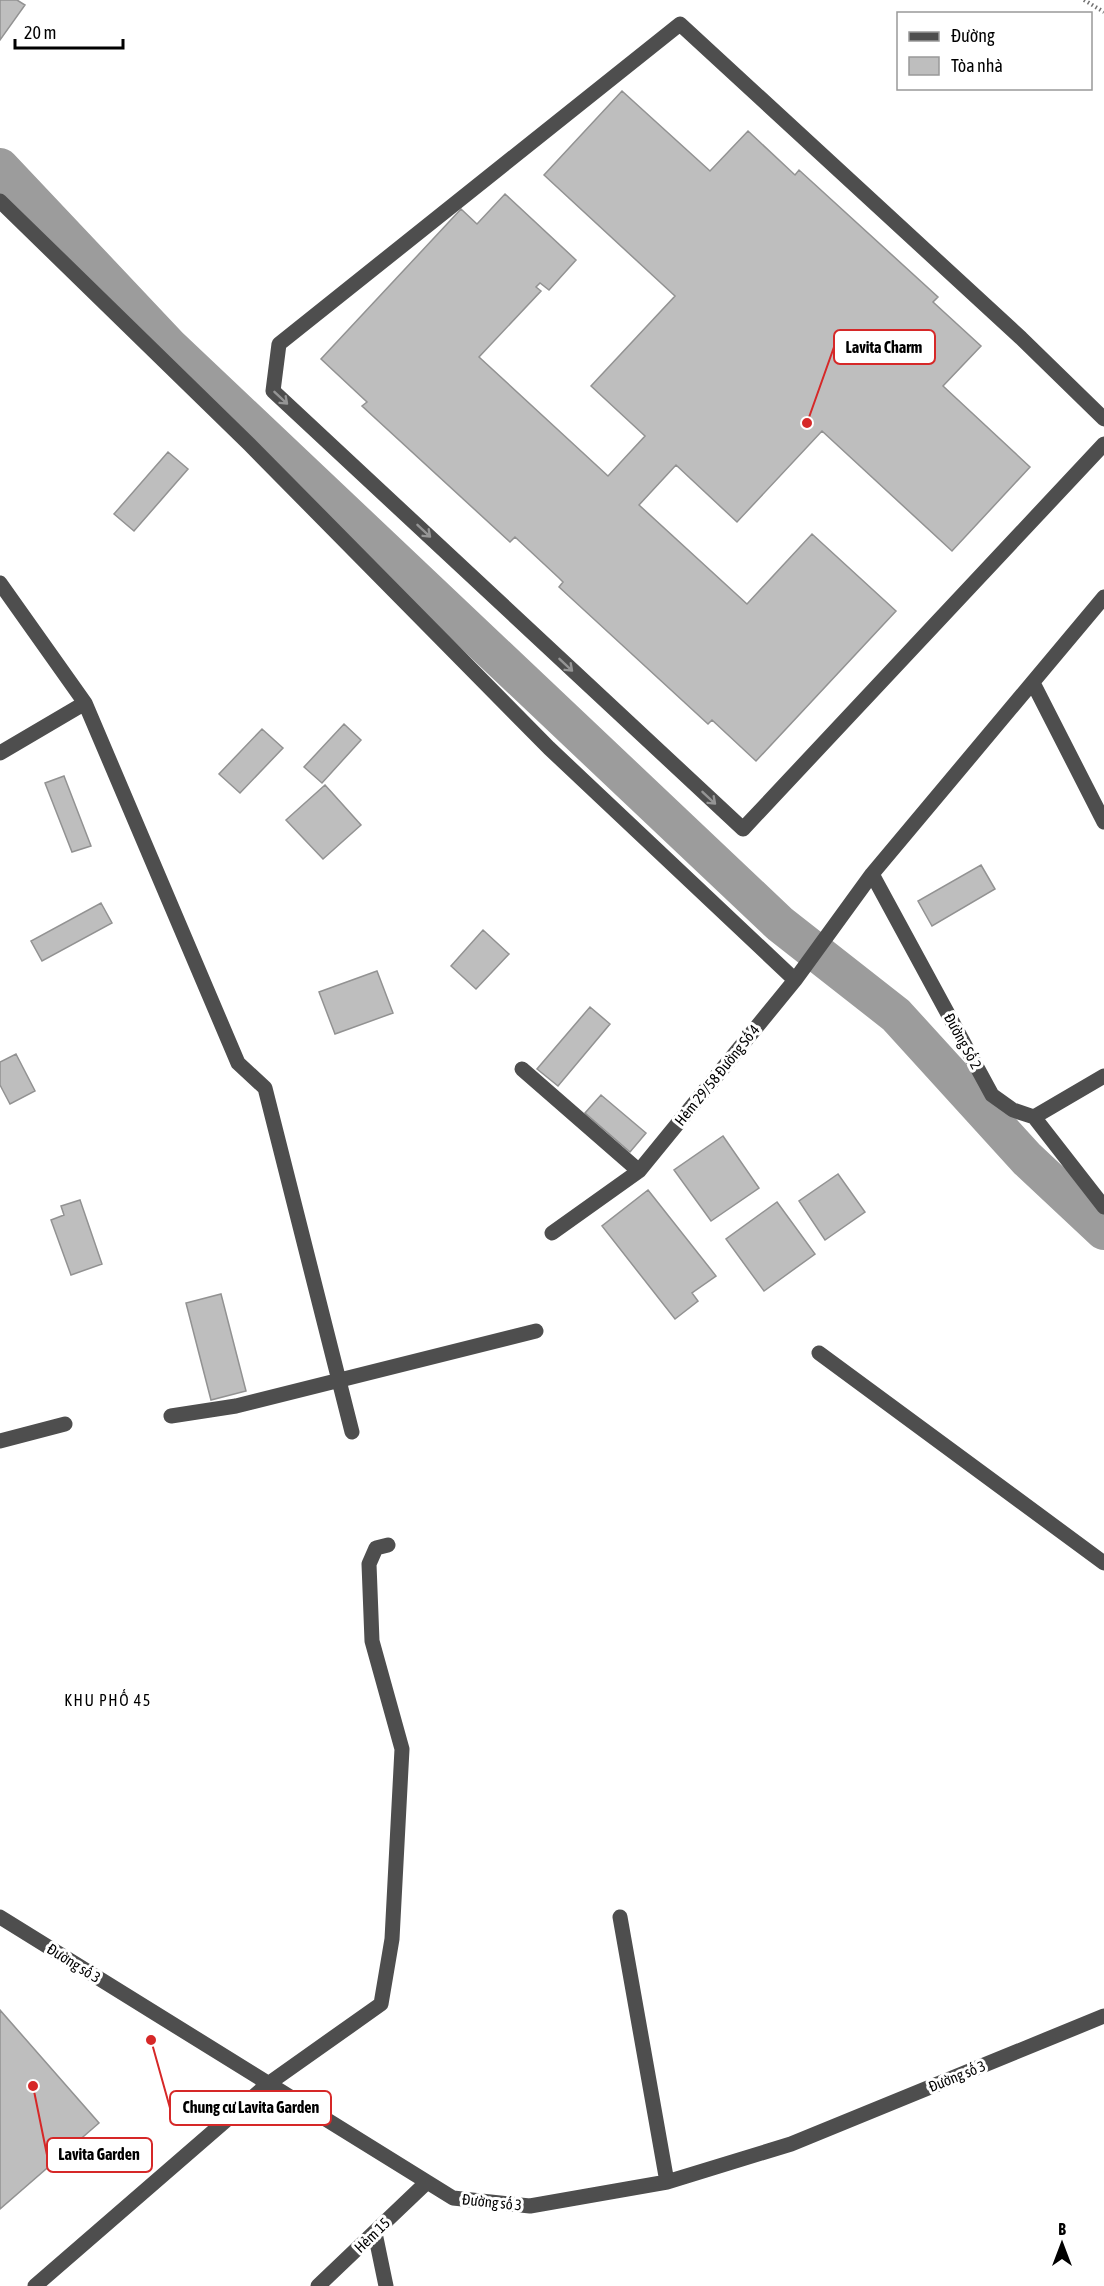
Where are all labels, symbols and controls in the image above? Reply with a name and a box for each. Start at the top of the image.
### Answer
scale bar [15,12,123,50]
legend [897,12,1092,90]
text: 20 m [24,22,56,43]
text: Đường [951,25,995,46]
text: Tòa nhà [951,55,1003,76]
callout: Lavita Charm [834,330,935,364]
text: Lavita Charm [846,338,922,356]
one-way arrow [273,391,288,405]
one-way arrow [416,524,431,539]
one-way arrow [559,657,574,672]
one-way arrow [701,790,716,805]
street label: Đường Số 2 [941,1010,985,1072]
street label: Hẻm 29/58 Đường Số 4 [671,1021,763,1129]
district label: KHU PHỐ 45 [64,1689,152,1709]
street label: Đường số 3 [44,1940,104,1986]
street label: Đường số 3 [926,2057,988,2095]
callout: Chung cư Lavita Garden [170,2091,331,2125]
text: Chung cư Lavita Garden [183,2098,320,2116]
callout: Lavita Garden [47,2138,152,2172]
text: Lavita Garden [58,2145,140,2163]
street label: Đường số 3 [461,2190,523,2214]
street label: Hẻm 15 [351,2214,393,2256]
north arrow [1032,2214,1092,2274]
text: B [1058,2220,1066,2238]

